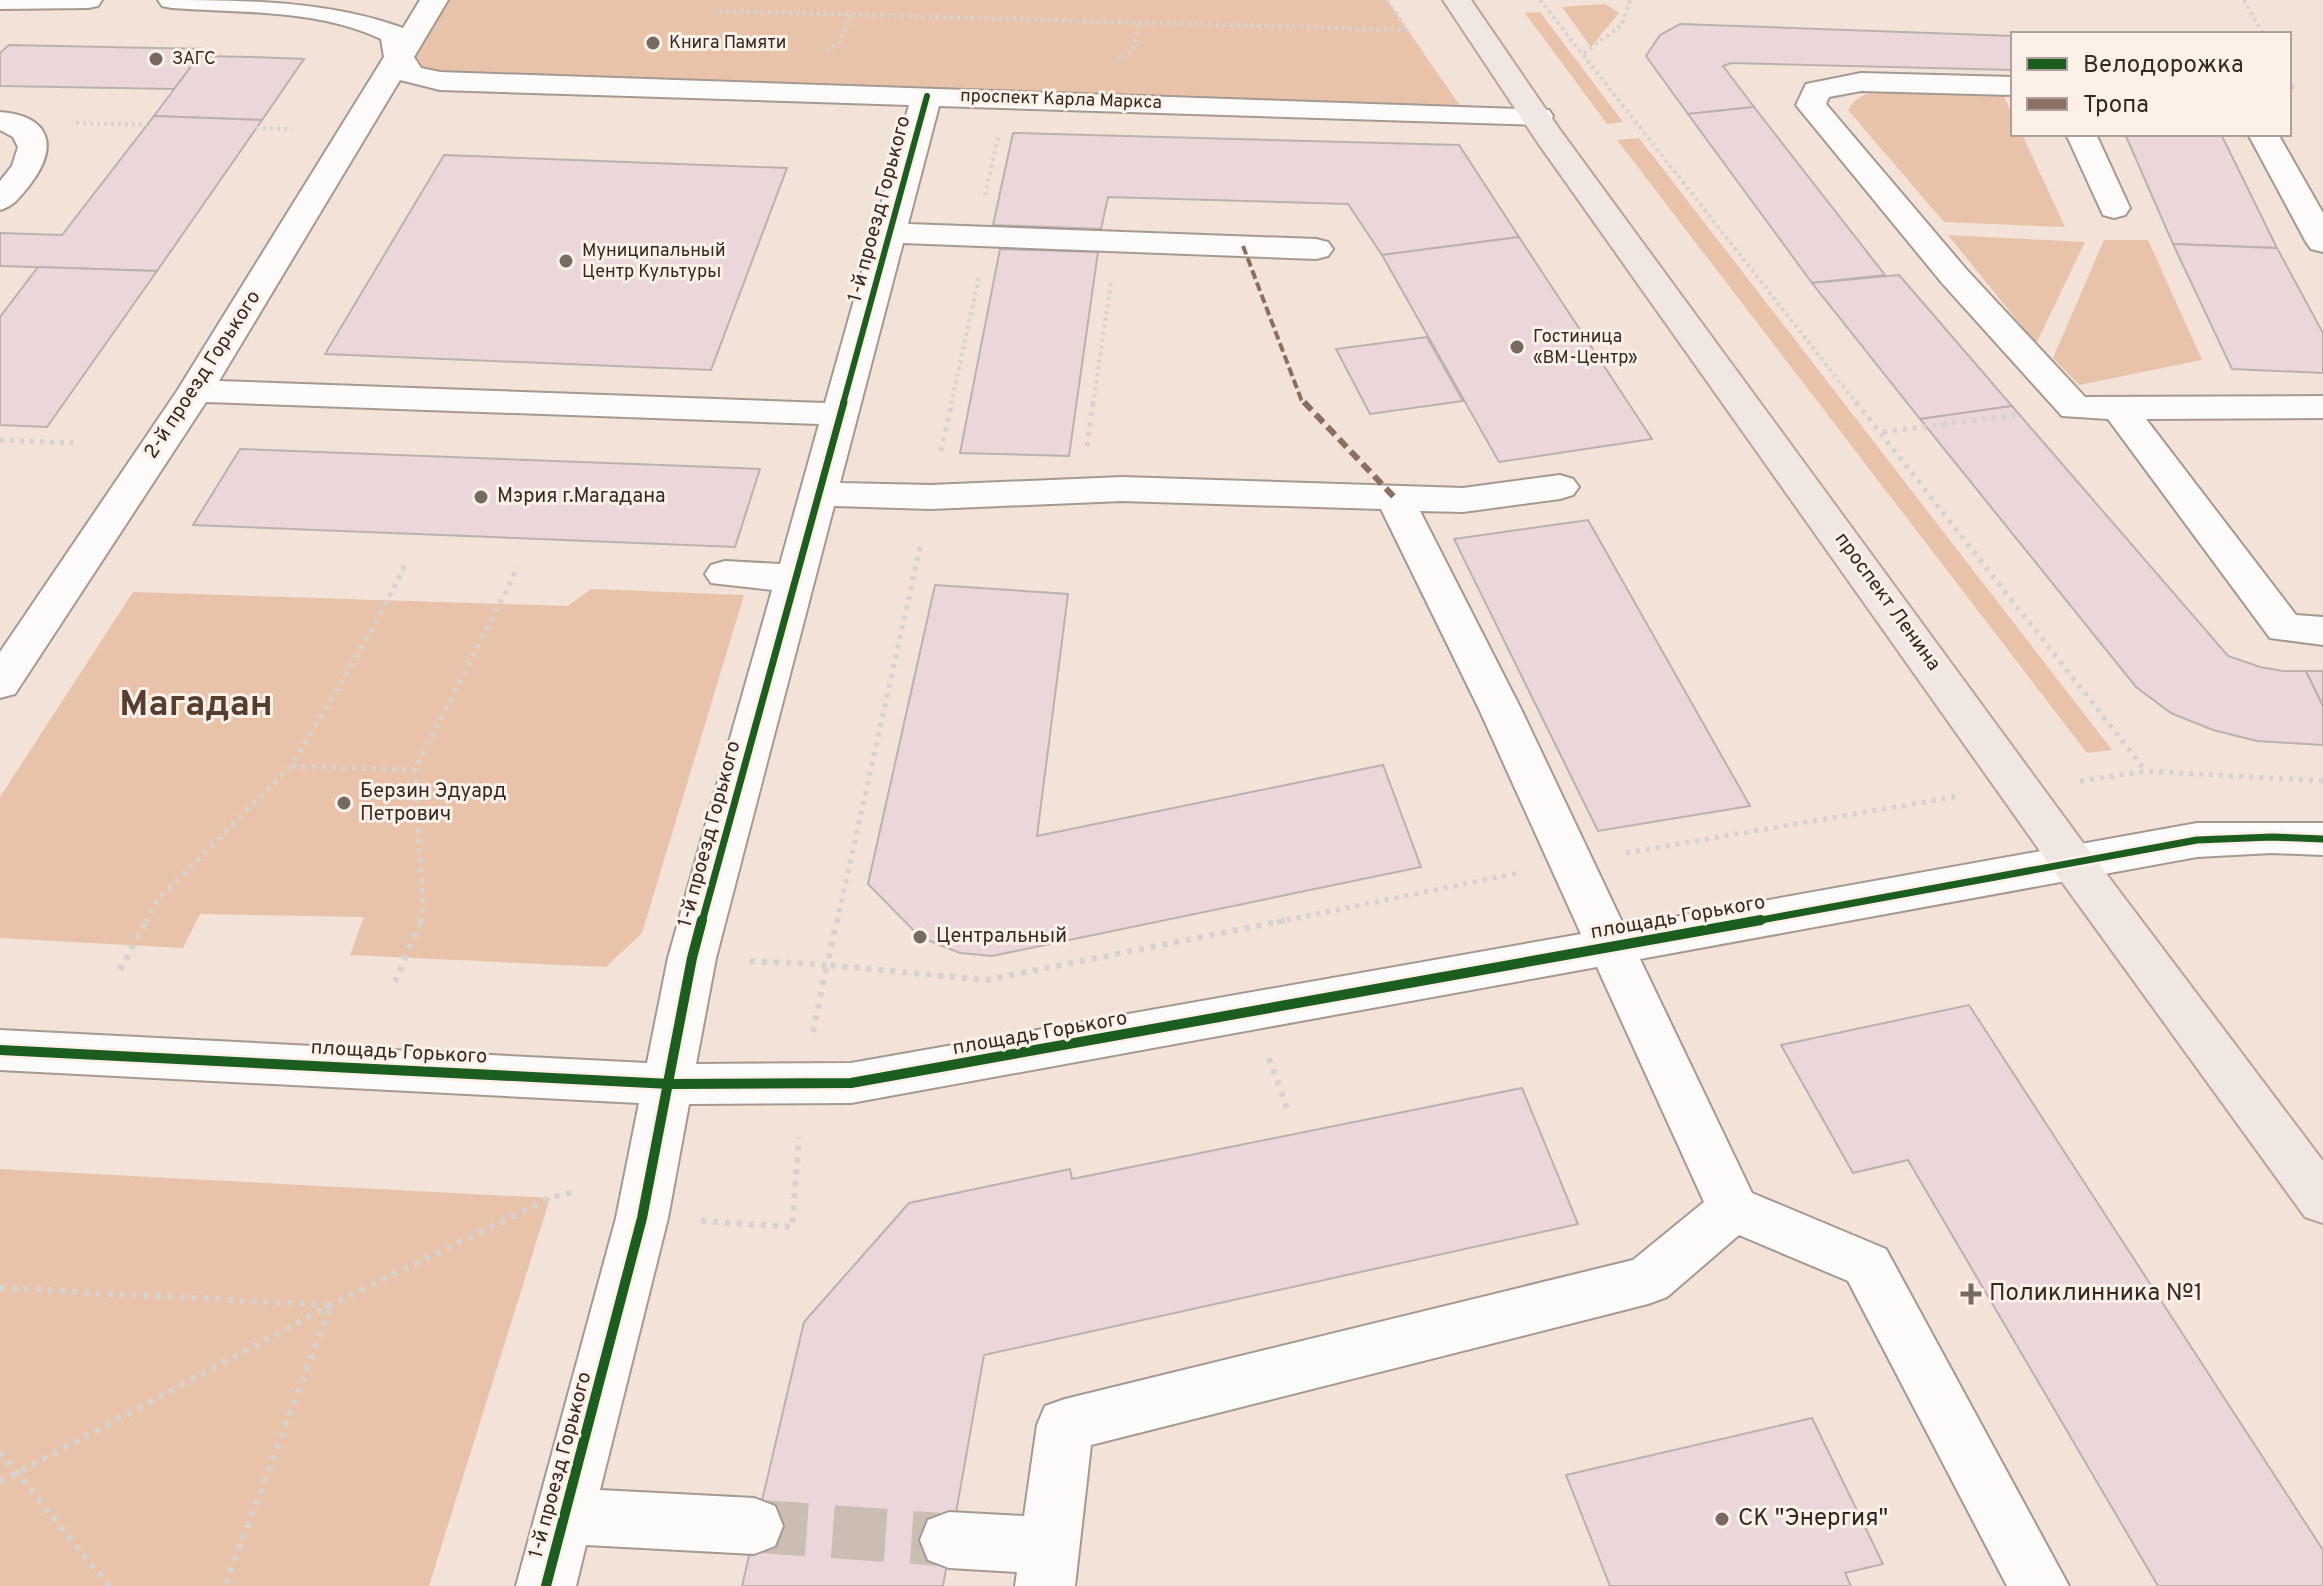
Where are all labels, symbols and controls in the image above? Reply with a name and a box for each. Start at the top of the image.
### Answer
place label: Книга Памяти [669,32,786,55]
legend [2011,32,2291,136]
marker: Книга Памяти [644,34,662,52]
place label: ЗАГС [172,48,216,71]
marker: ЗАГС [147,50,165,68]
text: Велодорожка [2083,51,2244,81]
street label: проспект Карла Маркса [960,85,1162,115]
text: Тропа [2083,91,2149,121]
street label: 1-й проезд Горького [843,113,917,305]
place label: Муниципальный Центр Культуры [582,240,726,284]
marker: Муниципальный Центр Культуры [557,252,575,270]
street label: 2-й проезд Горького [139,286,267,464]
place label: Гостиница «ВМ-Центр» [1533,326,1638,370]
marker: Гостиница «ВМ-Центр» [1508,338,1526,356]
place label: Мэрия г.Магадана [497,484,666,510]
marker: Мэрия г.Магадана [472,488,490,506]
street label: проспект Ленина [1828,528,1946,676]
district label: Магадан [119,683,273,729]
street label: 1-й проезд Горького [673,738,747,930]
place label: Берзин Эдуард Петрович [360,779,506,828]
marker: Берзин Эдуард Петрович [335,794,353,812]
street label: площадь Горького [1589,890,1767,946]
place label: Центральный [936,924,1067,950]
marker: Центральный [911,928,929,946]
street label: площадь Горького [951,1006,1129,1062]
street label: площадь Горького [310,1035,488,1071]
place label: Поликлинника №1 [1989,1279,2203,1309]
marker: Поликлинника №1 [1960,1283,1982,1305]
street label: 1-й проезд Горького [524,1369,598,1561]
place label: СК "Энергия" [1738,1504,1888,1534]
marker: СК "Энергия" [1713,1510,1731,1528]

